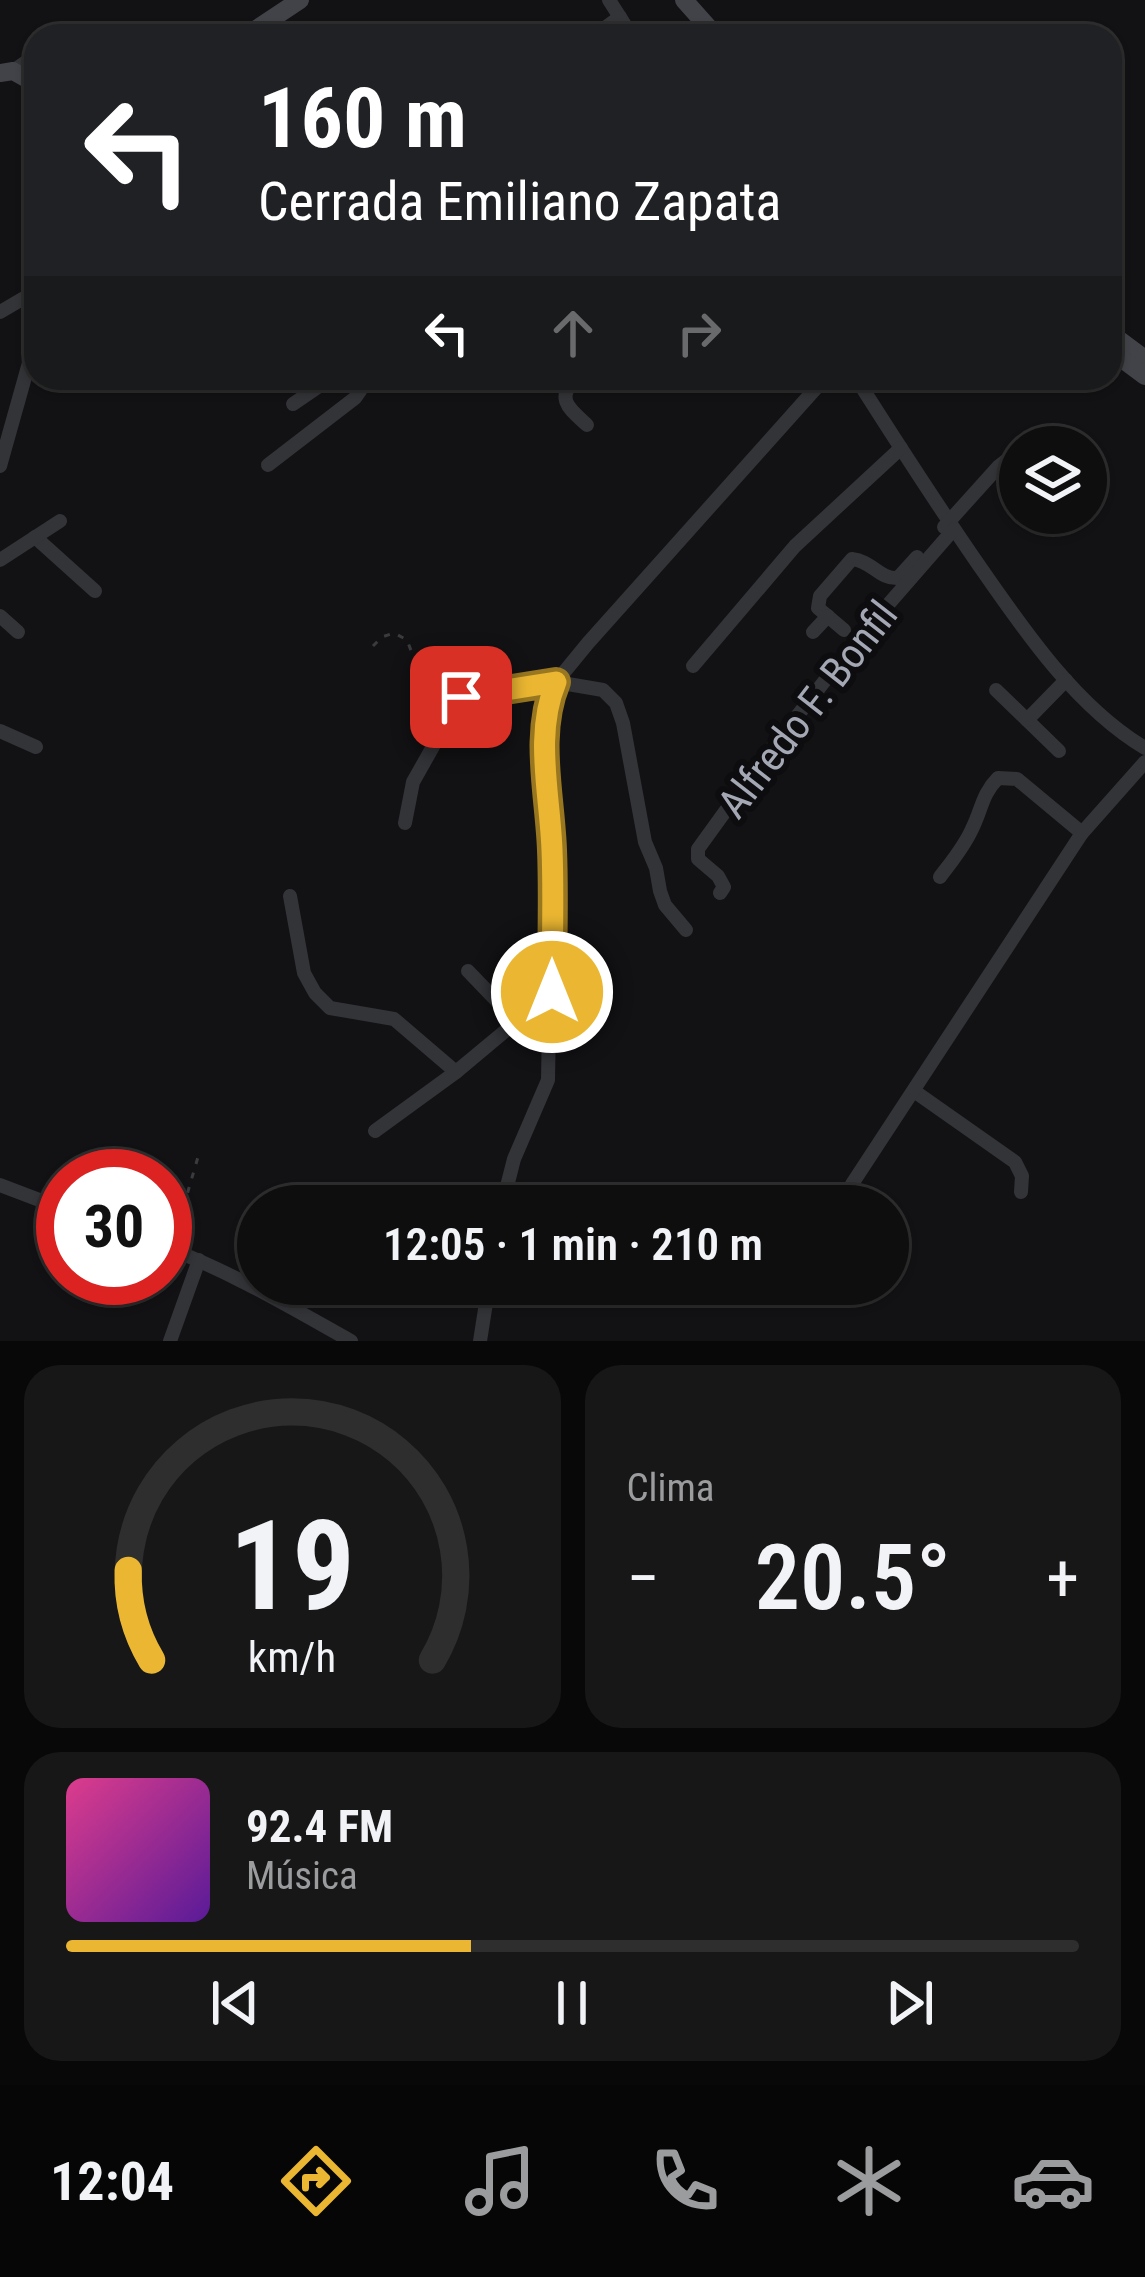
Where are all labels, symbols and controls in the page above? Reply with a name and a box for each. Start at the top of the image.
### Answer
text: 160 m [258,69,467,168]
icon: left [60,72,216,228]
text: Cerrada Emiliano Zapata [258,170,781,233]
icon: left [414,300,480,366]
icon: ahead [540,300,606,366]
icon: right [666,300,732,366]
map controls [999,426,1107,534]
button: layers [999,426,1107,534]
street label: Alfredo F. Bonfil [708,591,907,827]
pin [410,646,512,748]
icon: arrive [428,664,494,730]
position arrow [489,929,615,1055]
speed limit sign: 30 [36,1149,192,1305]
text: 12:05 · 1 min · 210 m [383,1218,763,1271]
text: Clima [627,1465,715,1511]
text: 19 [229,1493,355,1639]
text: 20.5° [755,1526,951,1631]
text: − [627,1540,660,1617]
text: + [1046,1540,1079,1617]
text: km/h [248,1631,336,1681]
text: 92.4 FM [246,1800,393,1853]
text: Música [246,1853,358,1899]
icon: previous [202,1970,268,2036]
icon: pause [539,1970,605,2036]
icon: next [877,1970,943,2036]
icon: directions [274,2139,358,2223]
icon: music [458,2139,542,2223]
icon: phone [643,2139,727,2223]
icon: climate [827,2139,911,2223]
icon: car [1011,2139,1095,2223]
text: 12:04 [50,2150,174,2213]

